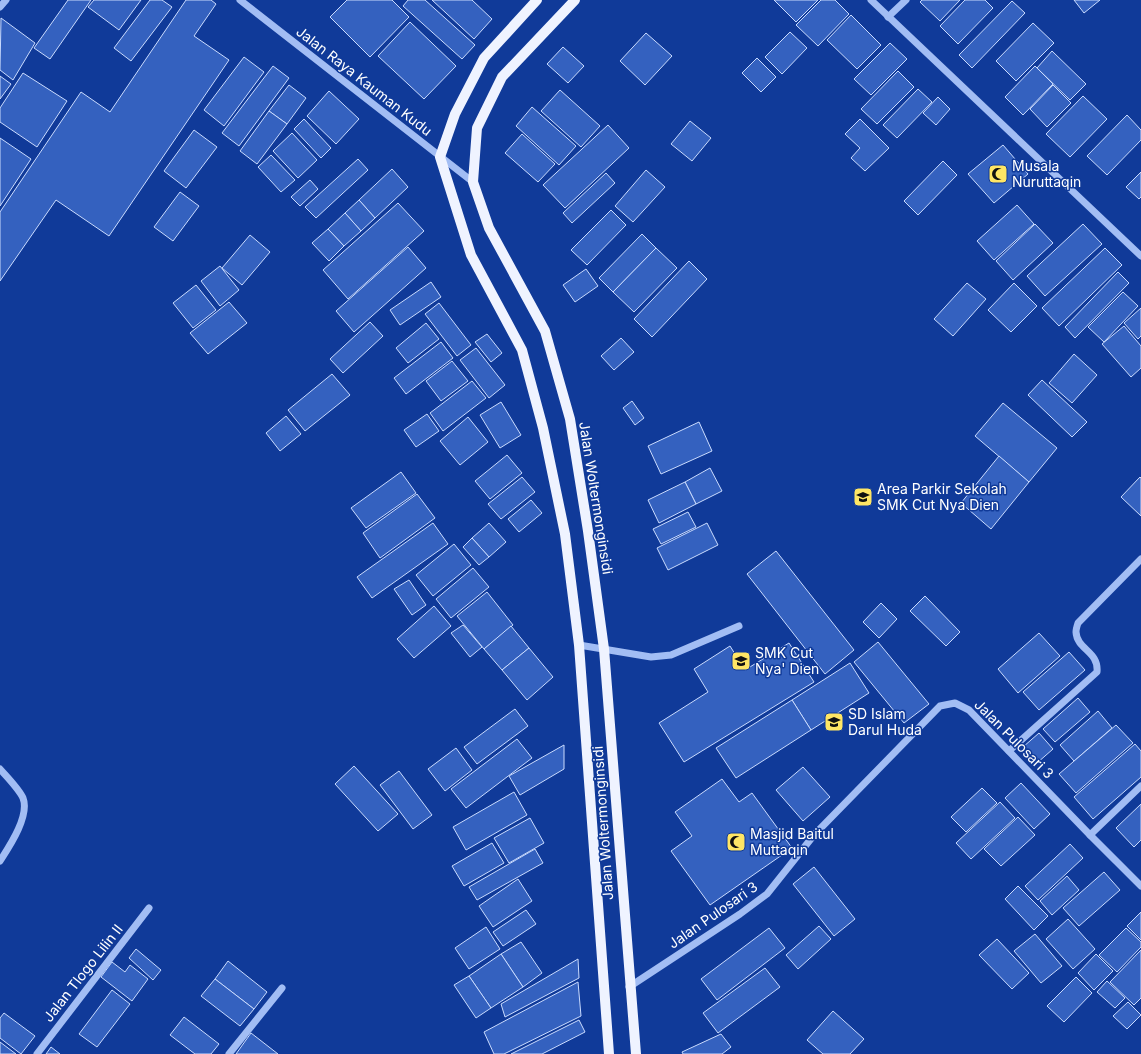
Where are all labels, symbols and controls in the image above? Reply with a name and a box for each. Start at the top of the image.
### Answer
street label: Jalan Raya Kauman Kudu [293,22,436,139]
place label: Musala Nuruttaqin [1012,157,1081,190]
mosque icon: Musala Nuruttaqin [987,163,1009,185]
street label: Jalan Woltermonginsidi [576,420,617,576]
place label: Area Parkir Sekolah SMK Cut Nya Dien [877,480,1007,513]
school or university icon: Area Parkir Sekolah SMK Cut Nya Dien [852,486,874,508]
place label: SMK Cut Nya' Dien [755,644,819,677]
school or university icon: SMK Cut Nya' Dien [730,650,752,672]
street label: Jalan Pulosari 3 [971,695,1058,782]
place label: SD Islam Darul Huda [848,705,922,738]
school or university icon: SD Islam Darul Huda [823,711,845,733]
street label: Jalan Woltermonginsidi [589,745,616,901]
place label: Masjid Baitul Muttaqin [750,825,834,858]
mosque icon: Masjid Baitul Muttaqin [725,831,747,853]
street label: Jalan Pulosari 3 [665,878,761,952]
street label: Jalan Tlogo Lilin II [39,921,126,1025]

